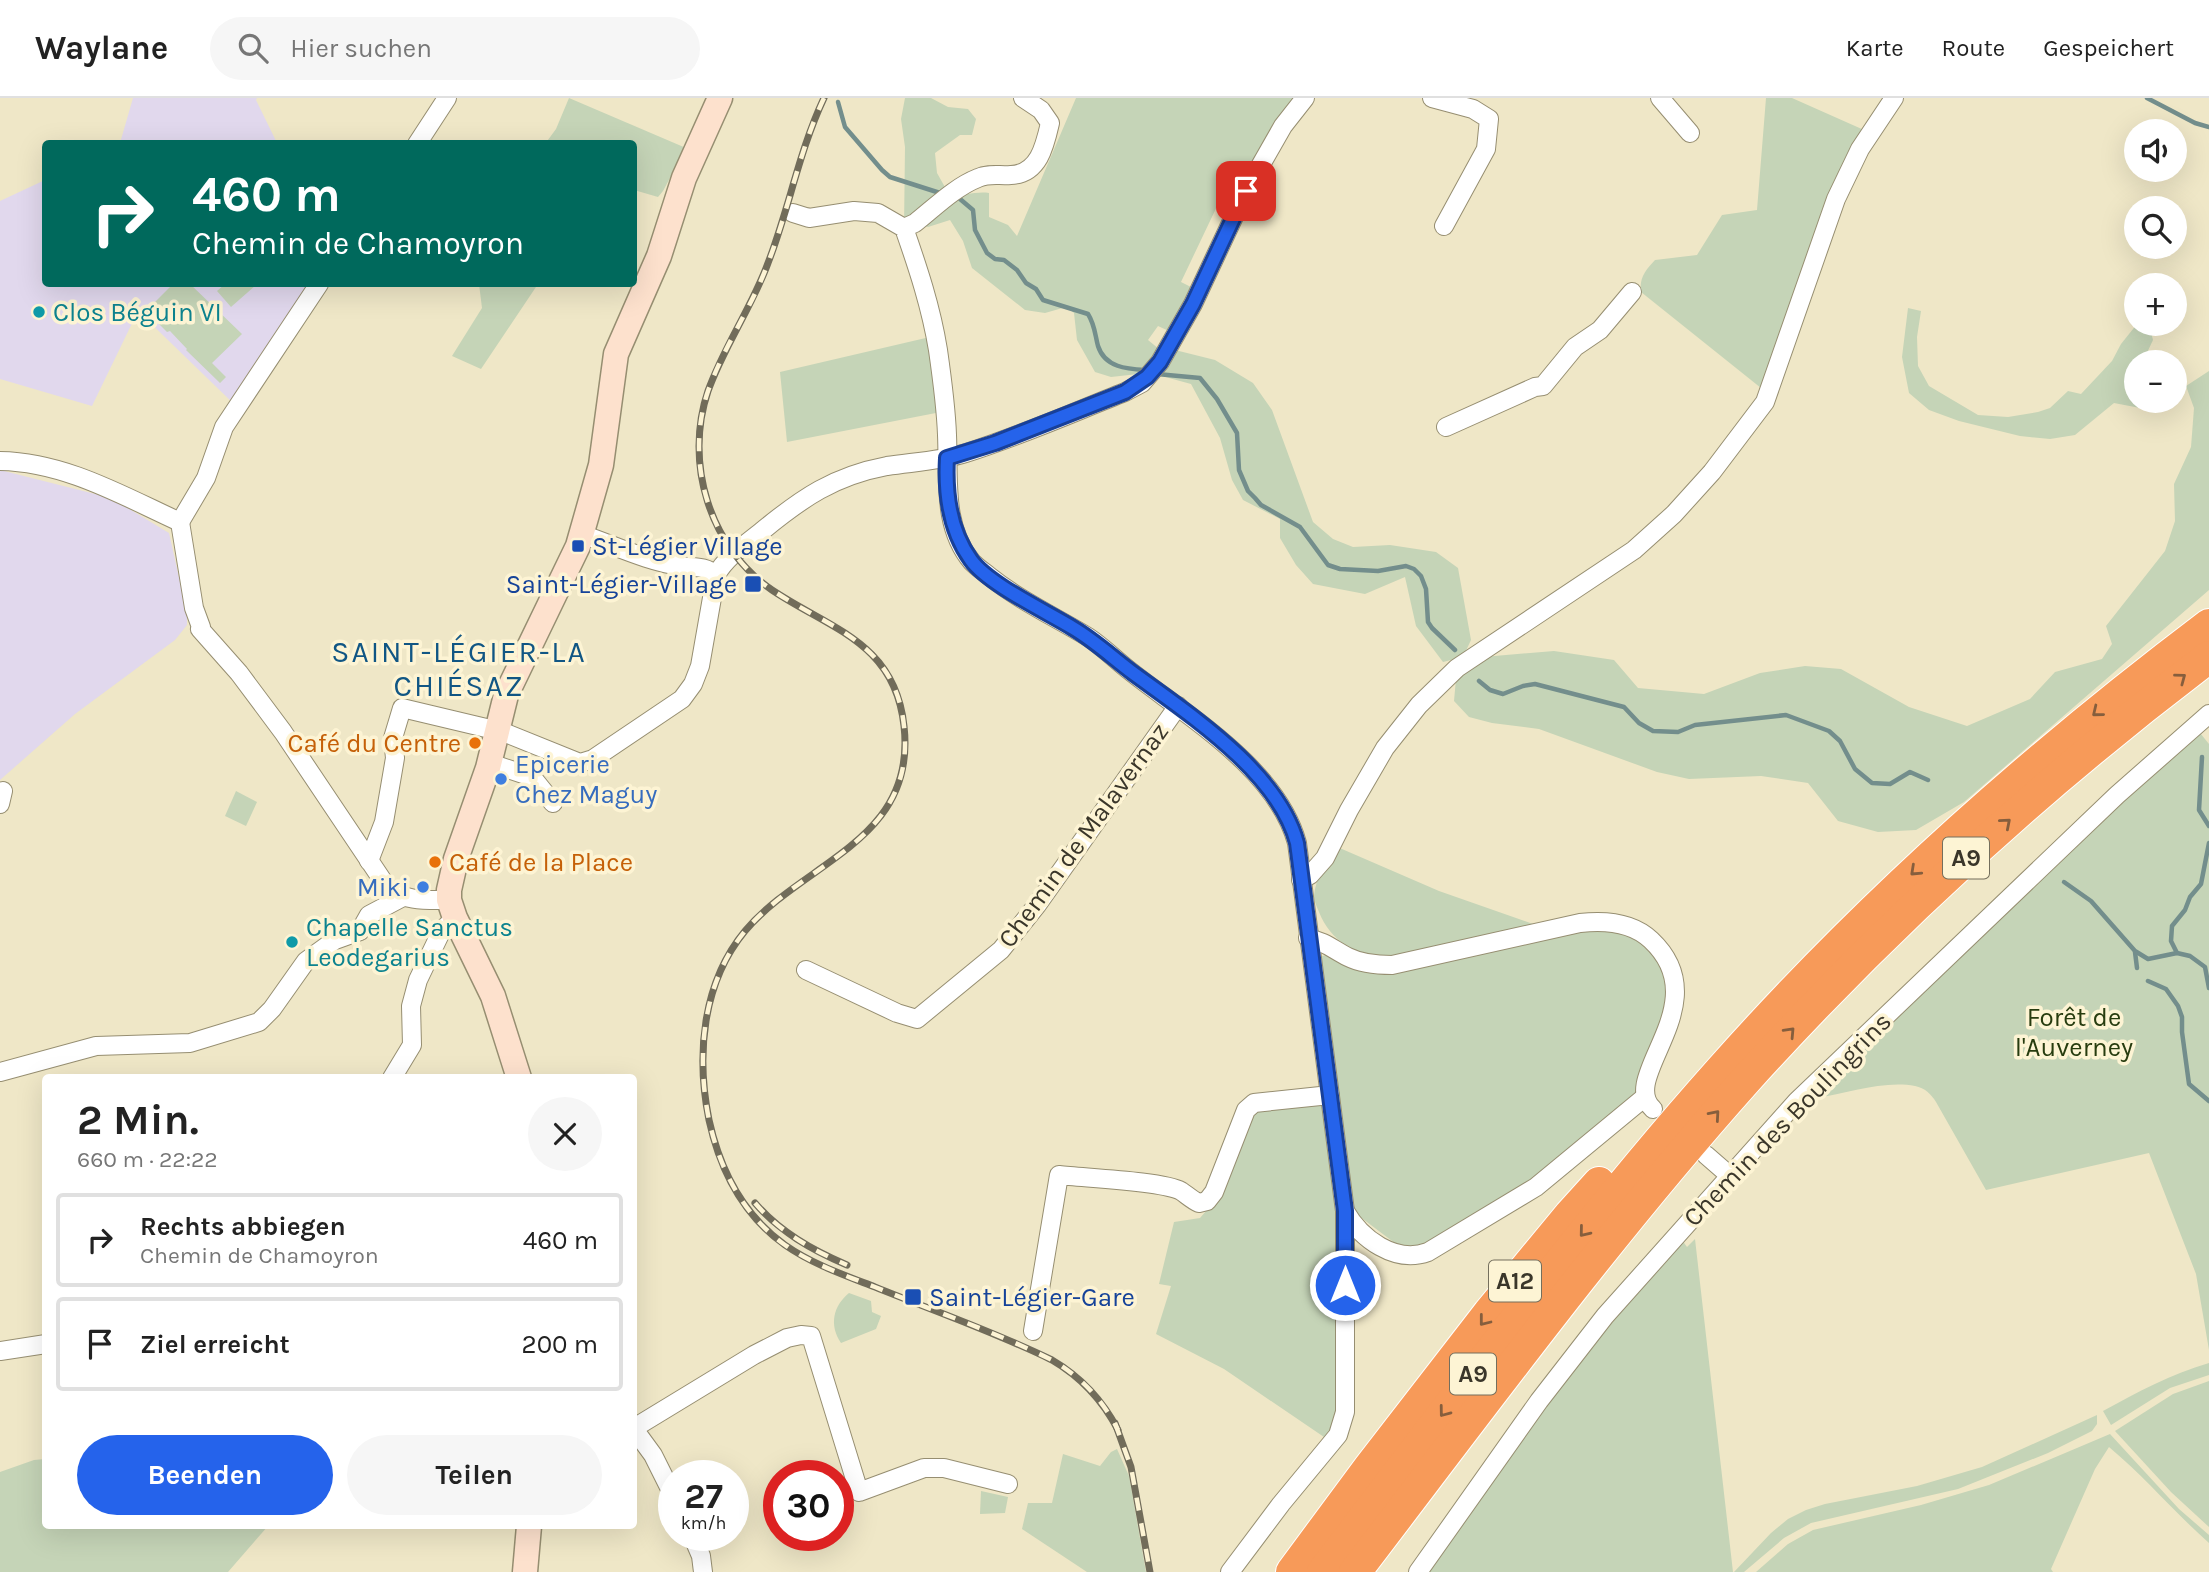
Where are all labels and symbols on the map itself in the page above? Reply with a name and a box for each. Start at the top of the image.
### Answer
pin [1216,161,1276,221]
place label: Clos Béguin VI [53,297,222,328]
marker: Clos Béguin VI [31,304,47,320]
place label: St-Légier Village [592,531,783,562]
marker: St-Légier Village [570,538,586,554]
place label: Saint-Légier-Village [506,569,737,600]
marker: Saint-Légier-Village [743,574,763,594]
district label: SAINT-LÉGIER-LA CHIÉSAZ [331,634,587,704]
one-way arrow [2173,674,2186,686]
one-way arrow [2092,704,2105,716]
street label: Chemin de Malavernaz [992,717,1175,954]
place label: Café du Centre [287,728,461,759]
marker: Café du Centre [467,735,483,751]
place label: Epicerie Chez Maguy [515,749,657,810]
marker: Epicerie Chez Maguy [493,771,509,787]
one-way arrow [1998,819,2011,831]
road number: A9 [1943,838,1989,878]
place label: Café de la Place [449,847,633,878]
marker: Café de la Place [427,854,443,870]
one-way arrow [1910,862,1923,875]
place label: Miki [357,872,409,903]
marker: Miki [415,879,431,895]
place label: Chapelle Sanctus Leodegarius [306,912,513,973]
marker: Chapelle Sanctus Leodegarius [284,934,300,950]
park label: Forêt de l'Auverney [2015,1002,2133,1063]
street label: Chemin des Boulingrins [1677,1006,1898,1233]
one-way arrow [1782,1027,1794,1040]
one-way arrow [1707,1111,1719,1124]
one-way arrow [1580,1224,1592,1237]
position arrow [1308,1248,1382,1322]
road number: A12 [1489,1260,1541,1302]
place label: Saint-Légier-Gare [929,1282,1135,1313]
marker: Saint-Légier-Gare [903,1287,923,1307]
one-way arrow [1479,1313,1492,1325]
road number: A9 [1450,1354,1496,1394]
one-way arrow [1440,1404,1453,1416]
speed limit sign: 30 [763,1460,854,1551]

